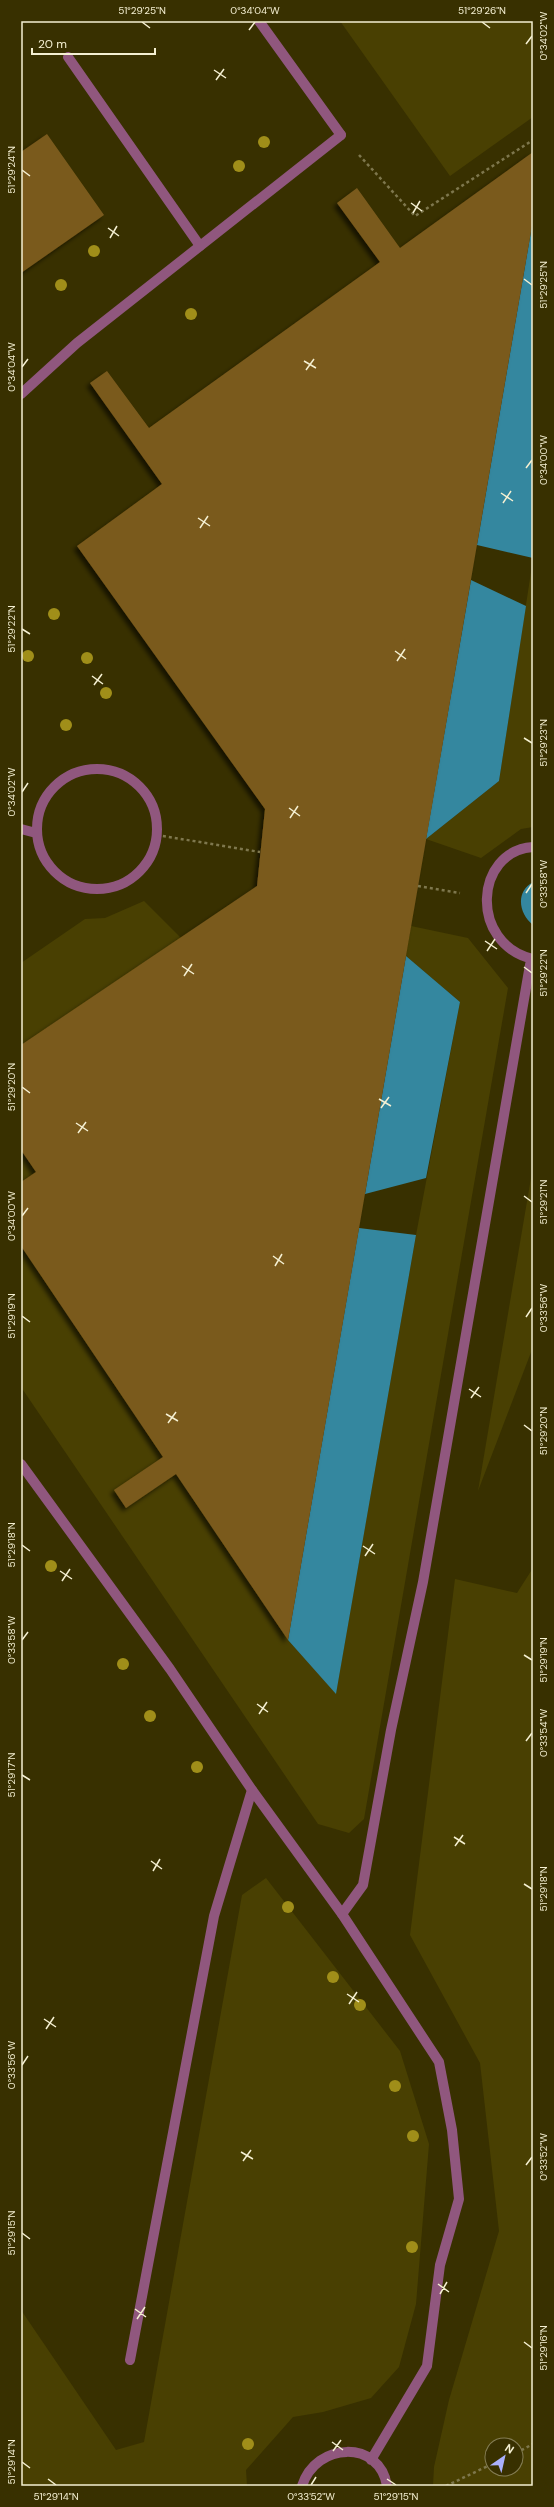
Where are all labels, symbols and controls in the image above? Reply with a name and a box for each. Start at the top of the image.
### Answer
text: 51°29'25"N [118,4,166,17]
text: 0°34'04"W [230,4,280,17]
text: 51°29'26"N [458,4,506,17]
text: 0°34'02"W [537,11,550,60]
scale bar [32,30,155,56]
text: 20 m [38,36,67,52]
text: 51°29'24"N [5,146,18,194]
text: 51°29'25"N [537,261,550,309]
text: 0°34'04"W [5,342,18,392]
text: 0°34'00"W [537,435,550,485]
text: 51°29'22"N [5,605,18,653]
text: 51°29'23"N [537,719,550,767]
text: 0°34'02"W [5,767,18,816]
text: 0°33'58"W [537,860,550,908]
text: 51°29'22"N [537,949,550,997]
text: 51°29'20"N [5,1063,18,1111]
text: 51°29'21"N [537,1179,550,1224]
text: 0°34'00"W [5,1191,18,1241]
text: 0°33'56"W [537,1284,550,1332]
text: 51°29'19"N [5,1293,18,1339]
text: 51°29'20"N [537,1407,550,1455]
text: 51°29'18"N [5,1522,18,1568]
text: 0°33'58"W [5,1616,18,1664]
text: 51°29'19"N [537,1637,550,1683]
text: 0°33'54"W [537,1709,550,1757]
text: 51°29'17"N [5,1753,18,1797]
text: 51°29'18"N [537,1866,550,1912]
text: 0°33'56"W [5,2041,18,2089]
text: 0°33'52"W [537,2133,550,2181]
text: 51°29'15"N [5,2210,18,2256]
text: 51°29'16"N [537,2325,550,2371]
north arrow [484,2437,524,2477]
text: 51°29'14"N [5,2439,18,2485]
text: N [502,2441,517,2457]
text: 51°29'14"N [33,2490,79,2503]
text: 0°33'52"W [287,2490,335,2503]
text: 51°29'15"N [373,2490,419,2503]

